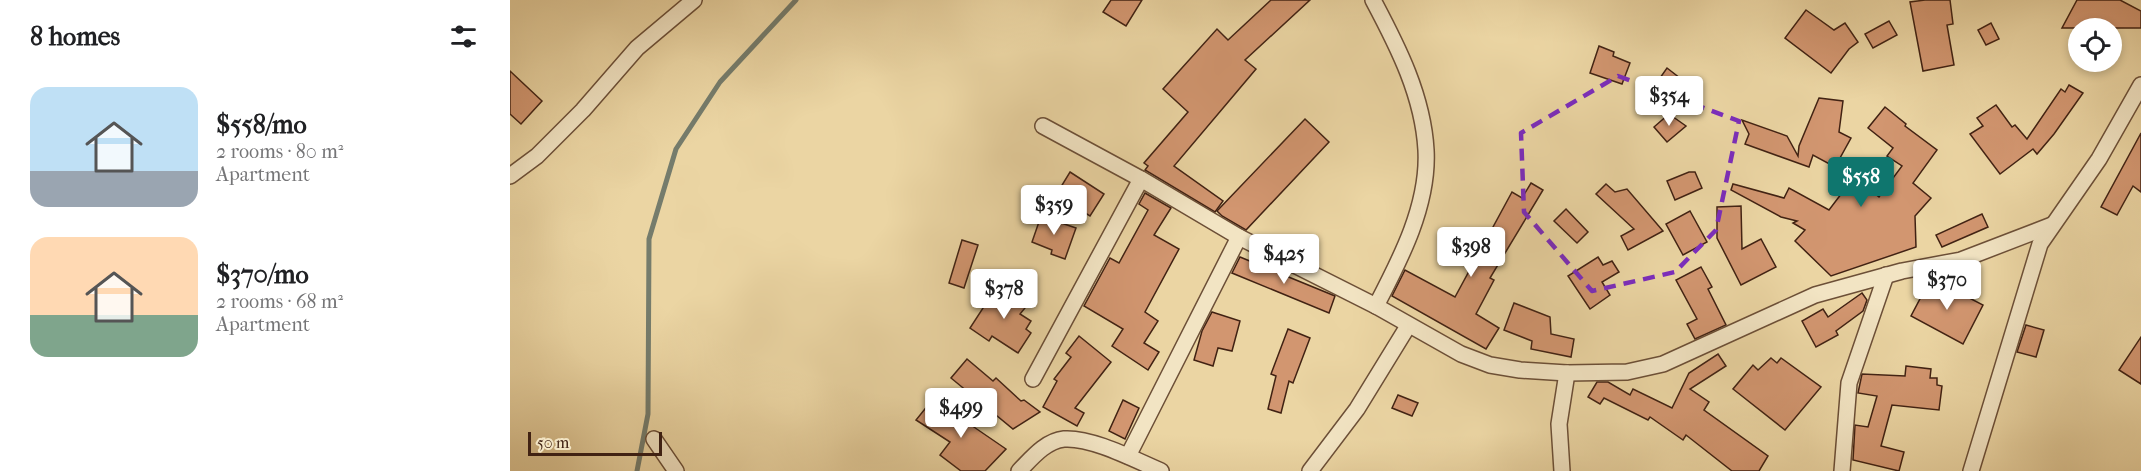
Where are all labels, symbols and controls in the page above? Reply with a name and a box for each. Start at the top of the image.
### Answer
map controls [2068,18,2122,72]
button: locate [2068,18,2122,72]
icon: filters [447,20,480,53]
text: 8 homes [30,21,120,52]
pin: $354 [1633,76,1705,127]
text: $354 [1649,84,1689,107]
text: $558/mo [216,109,307,140]
icon: home [78,111,150,183]
text: 2 rooms · 80 m² [216,140,343,163]
pin: $558 [1825,157,1897,208]
text: Apartment [216,163,310,186]
text: $558 [1842,165,1880,188]
pin: $359 [1018,185,1090,236]
text: $359 [1035,193,1073,216]
pin: $398 [1435,227,1507,278]
pin: $425 [1248,234,1320,285]
text: $398 [1451,235,1491,258]
text: $425 [1263,242,1305,265]
text: $370/mo [216,259,309,290]
pin: $370 [1911,260,1983,311]
icon: home [78,261,150,333]
text: $370 [1927,268,1967,291]
pin: $378 [968,269,1040,320]
text: $378 [985,277,1023,300]
text: 2 rooms · 68 m² [216,290,343,313]
text: Apartment [216,313,310,336]
pin: $499 [925,388,997,439]
text: $499 [939,396,983,419]
scale bar [528,429,662,456]
text: 50 m [537,433,569,452]

